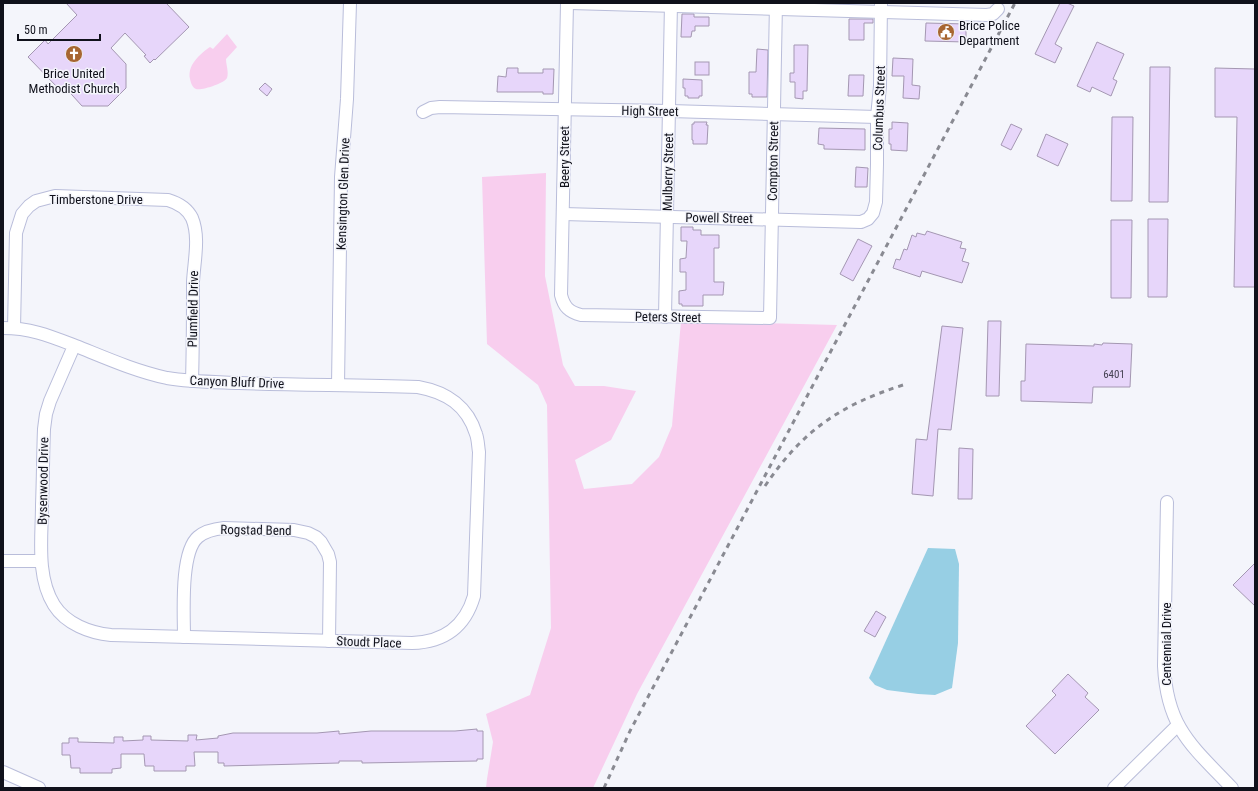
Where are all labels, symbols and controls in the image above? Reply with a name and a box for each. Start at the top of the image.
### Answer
scale bar [18,16,100,42]
place label: Brice Police Department [959,18,1020,48]
public building icon: Brice Police Department [936,22,956,42]
text: 50 m [24,23,48,37]
church icon: Brice United Methodist Church [64,44,84,64]
street label: Columbus Street [870,65,888,151]
place label: Brice United Methodist Church [29,66,119,96]
street label: High Street [621,103,679,119]
street label: Compton Street [765,121,781,201]
street label: Beery Street [557,126,572,188]
street label: Mulberry Street [660,132,676,211]
street label: Kensington Glen Drive [334,138,352,250]
street label: Timberstone Drive [49,192,143,207]
street label: Powell Street [685,210,753,226]
street label: Plumfield Drive [185,270,201,348]
street label: Peters Street [635,309,702,325]
house number: 6401 [1103,368,1125,381]
street label: Canyon Bluff Drive [190,373,284,391]
street label: Bysenwood Drive [35,437,51,525]
street label: Rogstad Bend [220,522,292,538]
street label: Centennial Drive [1159,602,1174,686]
street label: Stoudt Place [336,633,402,651]

